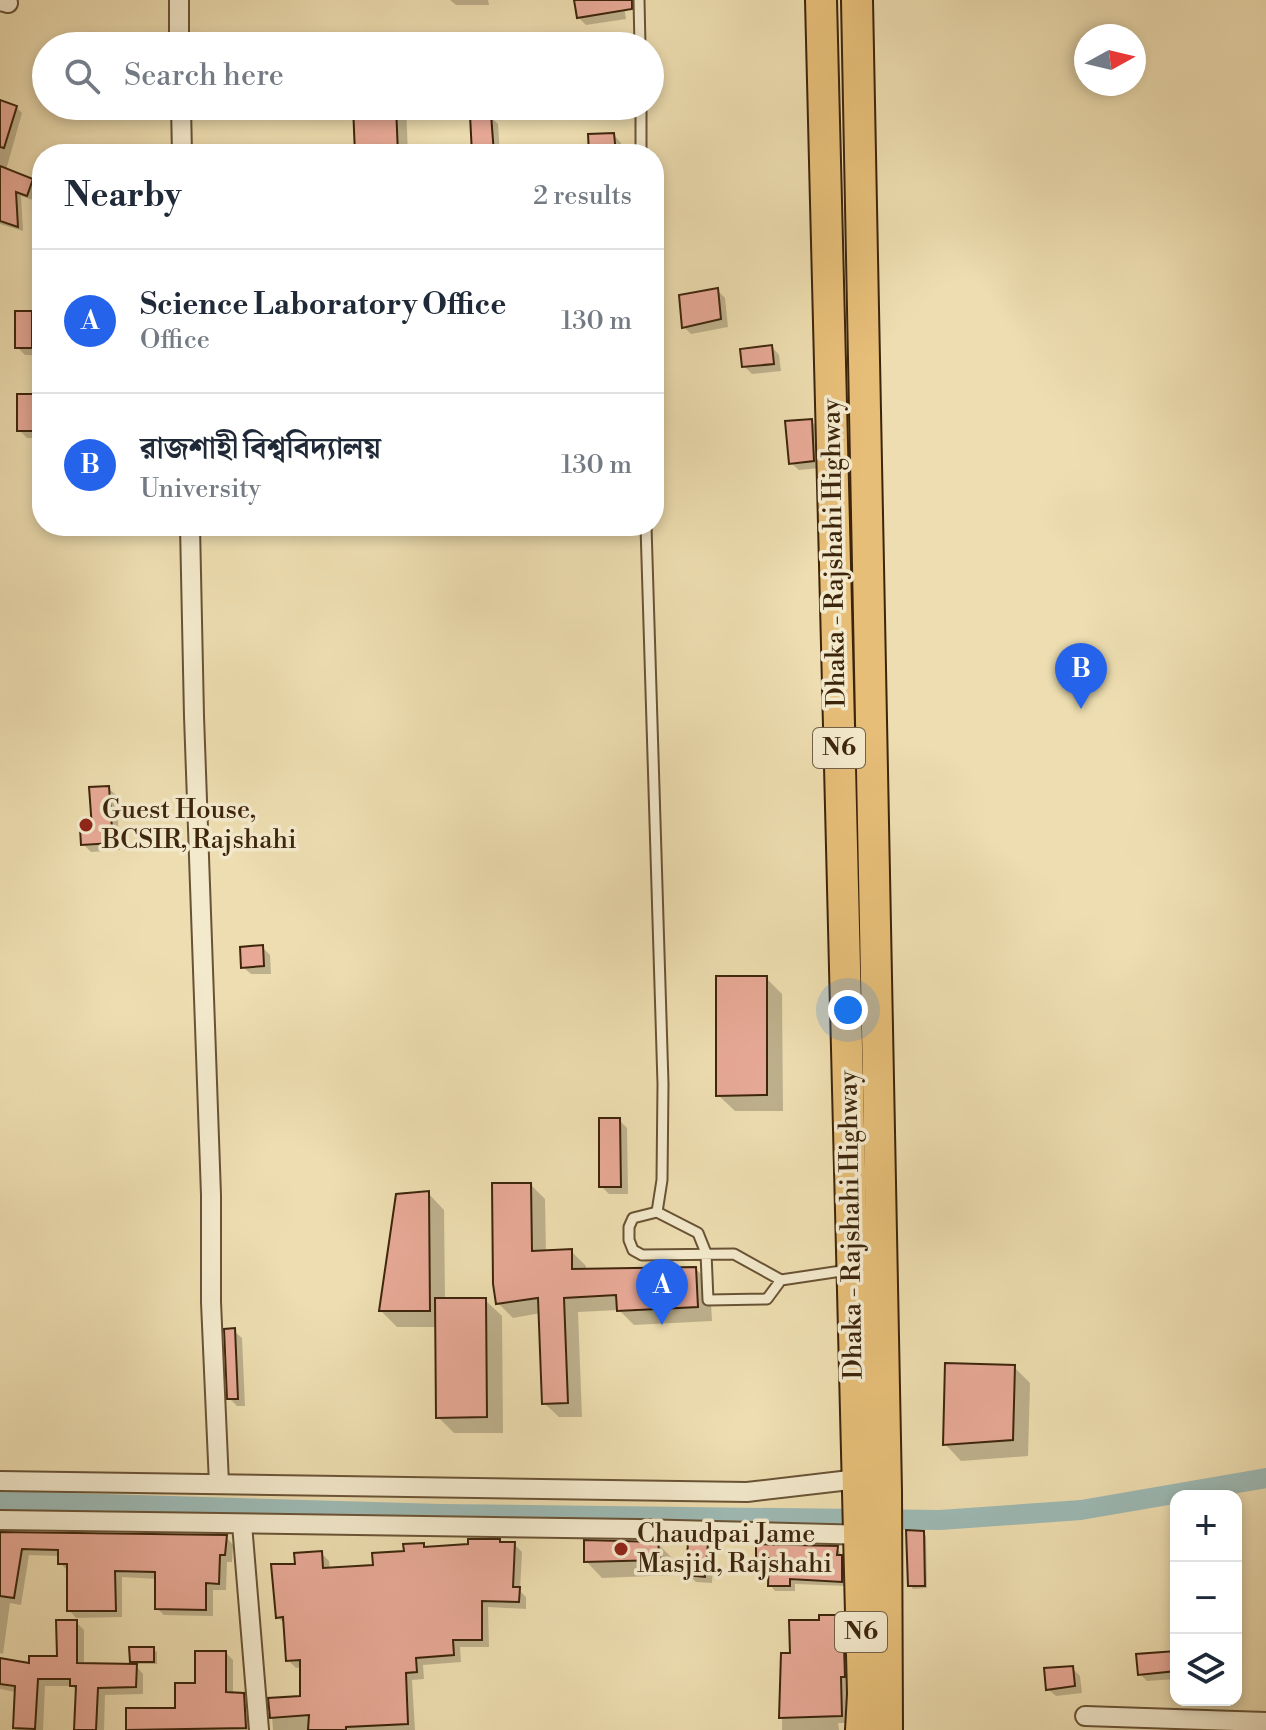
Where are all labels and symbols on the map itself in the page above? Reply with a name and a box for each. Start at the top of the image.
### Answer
north arrow [1074,24,1146,96]
street label: Dhaka - Rajshahi Highway [815,398,853,708]
pin: B [1055,643,1107,709]
road number: N6 [813,728,865,768]
place label: Guest House, BCSIR, Rajshahi [101,794,297,856]
marker: Guest House, BCSIR, Rajshahi [77,816,95,834]
your location [828,990,868,1030]
street label: Dhaka - Rajshahi Highway [832,1070,870,1380]
pin: A [636,1259,688,1325]
place label: Chaudpai Jame Masjid, Rajshahi [637,1518,832,1580]
marker: Chaudpai Jame Masjid, Rajshahi [612,1540,630,1558]
road number: N6 [835,1612,887,1652]

